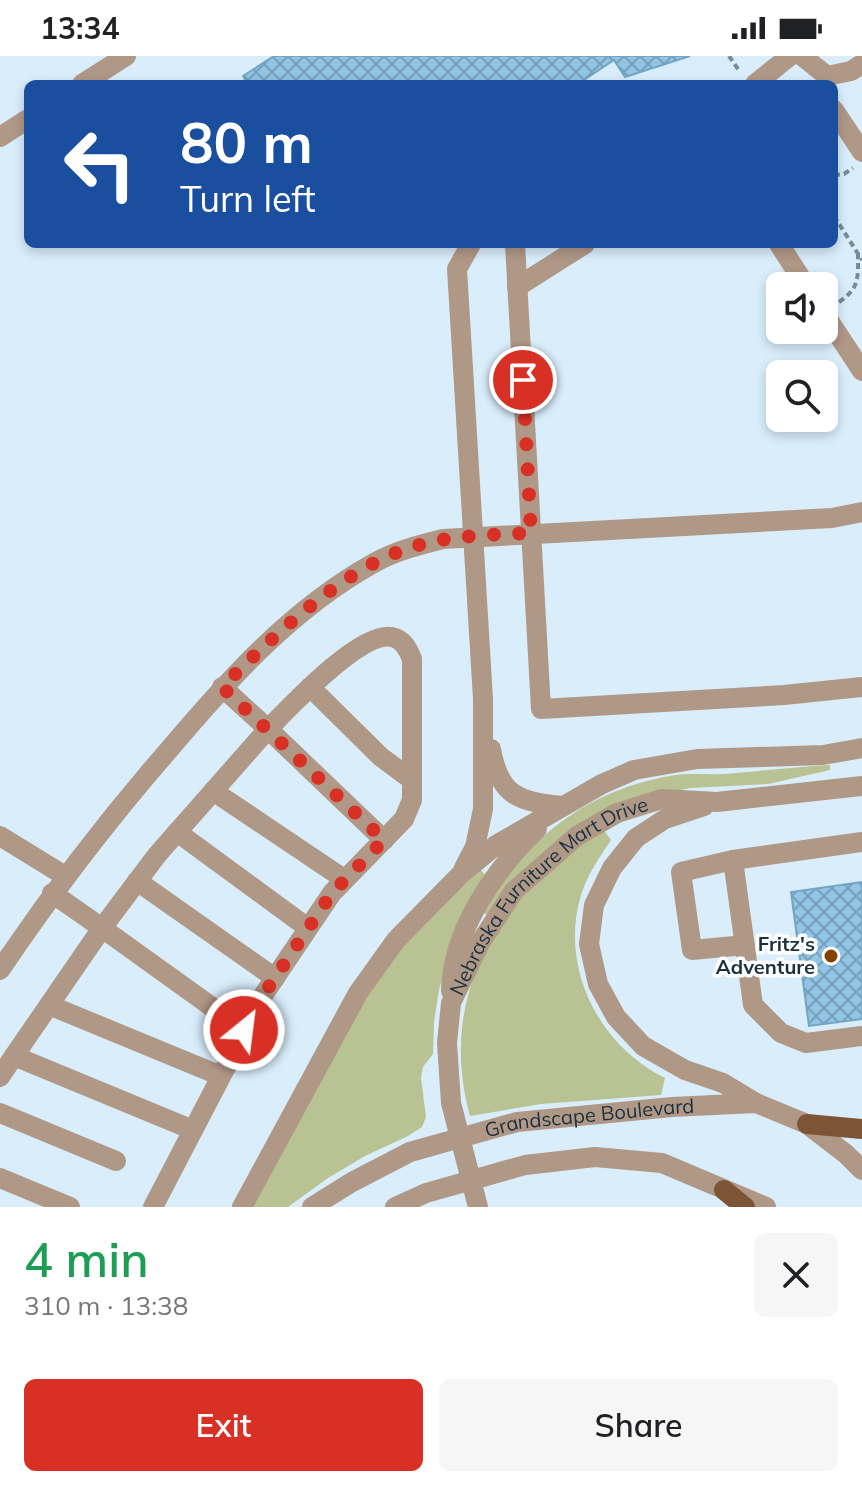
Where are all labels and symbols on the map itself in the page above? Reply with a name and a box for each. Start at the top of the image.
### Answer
pin [489,346,557,414]
street label: Nebraska Furniture Mart Drive [444,791,651,999]
place label: Fritz's Adventure [716,931,815,979]
marker: Fritz's Adventure [822,947,840,965]
position arrow [202,988,286,1072]
street label: Grandscape Boulevard [482,1093,695,1142]

